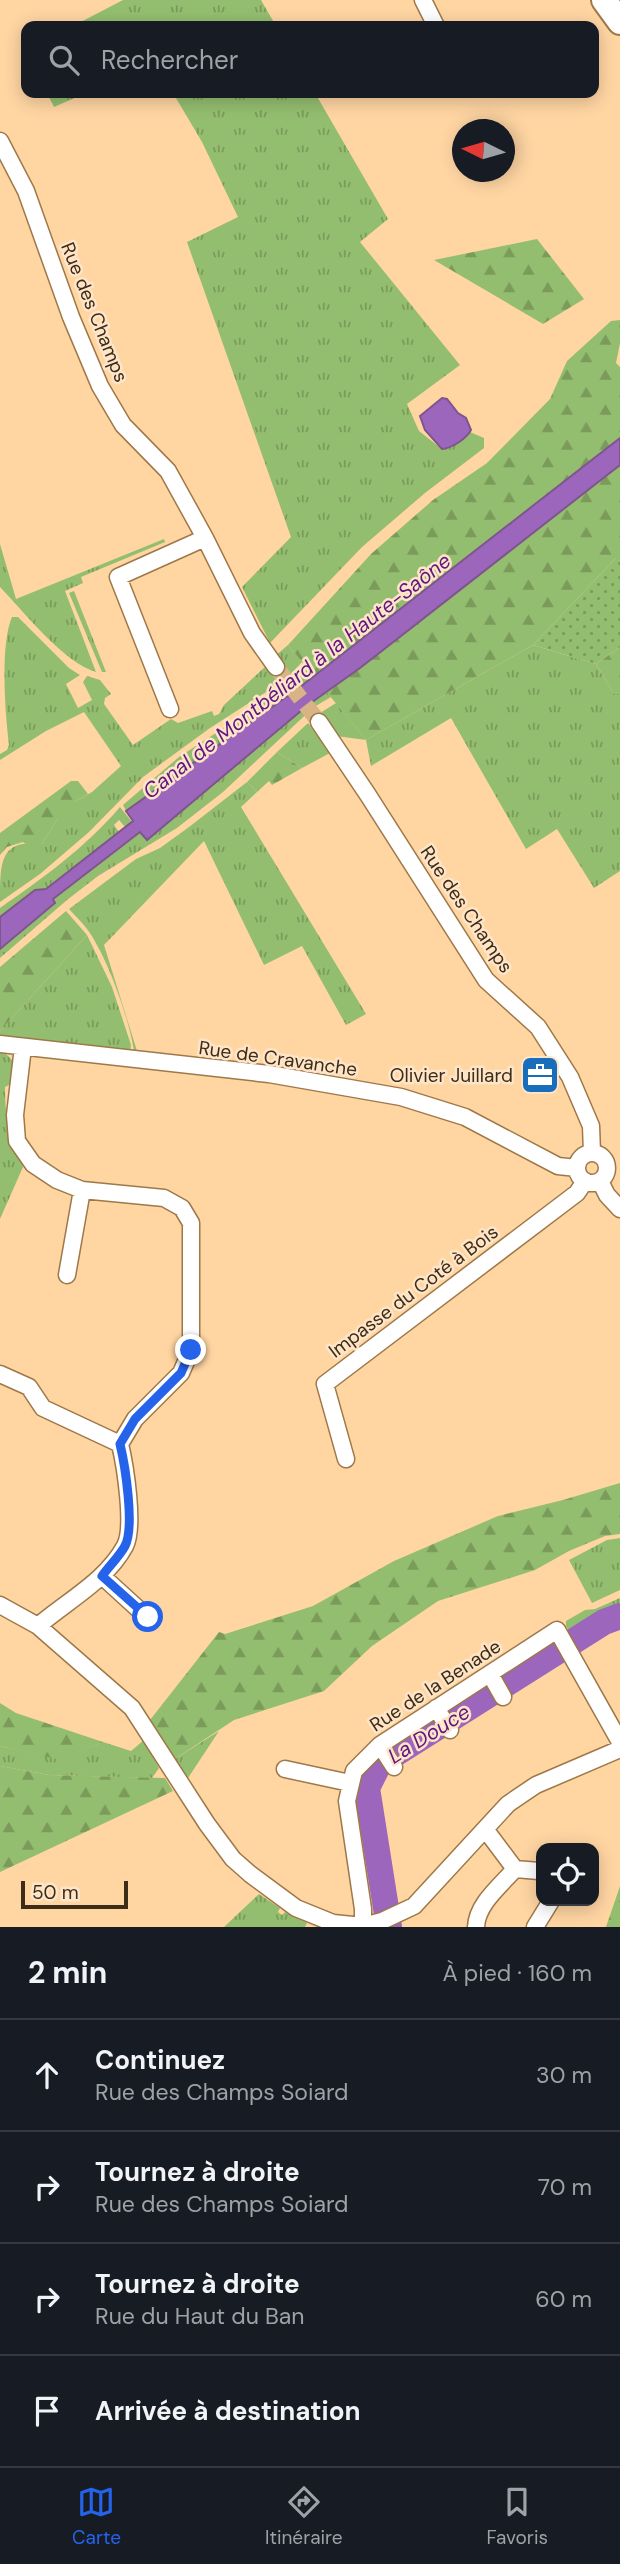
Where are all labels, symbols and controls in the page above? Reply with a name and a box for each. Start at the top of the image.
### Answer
search box [21,21,599,98]
icon: search [45,41,83,79]
text: Rechercher [101,43,238,77]
north arrow [452,119,515,182]
street label: Rue des Champs [55,239,134,386]
water label: Canal de Montbéliard à la Haute-Saône [137,547,457,805]
street label: Rue des Champs [415,841,518,978]
street label: Rue de Cravanche [197,1035,359,1082]
office icon: Olivier Juillard [519,1054,561,1096]
place label: Olivier Juillard [390,1063,513,1088]
street label: Impasse du Coté à Bois [323,1219,503,1363]
route end [175,1334,206,1365]
route start [132,1601,163,1632]
street label: Rue de la Benade [365,1634,506,1737]
water label: La Douce [383,1698,475,1770]
map controls [536,1843,599,1906]
button: locate [536,1843,599,1906]
scale bar [21,1878,128,1910]
text: 50 m [32,1880,79,1905]
text: 2 min [28,1953,107,1992]
text: À pied · 160 m [442,1958,592,1988]
text: Continuez [95,2043,225,2077]
icon: ahead [28,2056,66,2094]
text: 30 m [536,2060,592,2090]
text: Rue des Champs Soiard [95,2077,348,2107]
text: Tournez à droite [95,2155,300,2189]
icon: right [28,2168,66,2206]
text: 70 m [538,2172,592,2202]
text: Rue des Champs Soiard [95,2189,348,2219]
text: Tournez à droite [95,2267,300,2301]
icon: right [28,2280,66,2318]
text: 60 m [535,2284,592,2314]
text: Rue du Haut du Ban [95,2301,305,2331]
icon: arrive [28,2392,66,2430]
text: Arrivée à destination [95,2394,361,2428]
tab: Carte [72,2483,121,2550]
tab: Itinéraire [265,2483,343,2550]
tab: Favoris [487,2483,548,2550]

